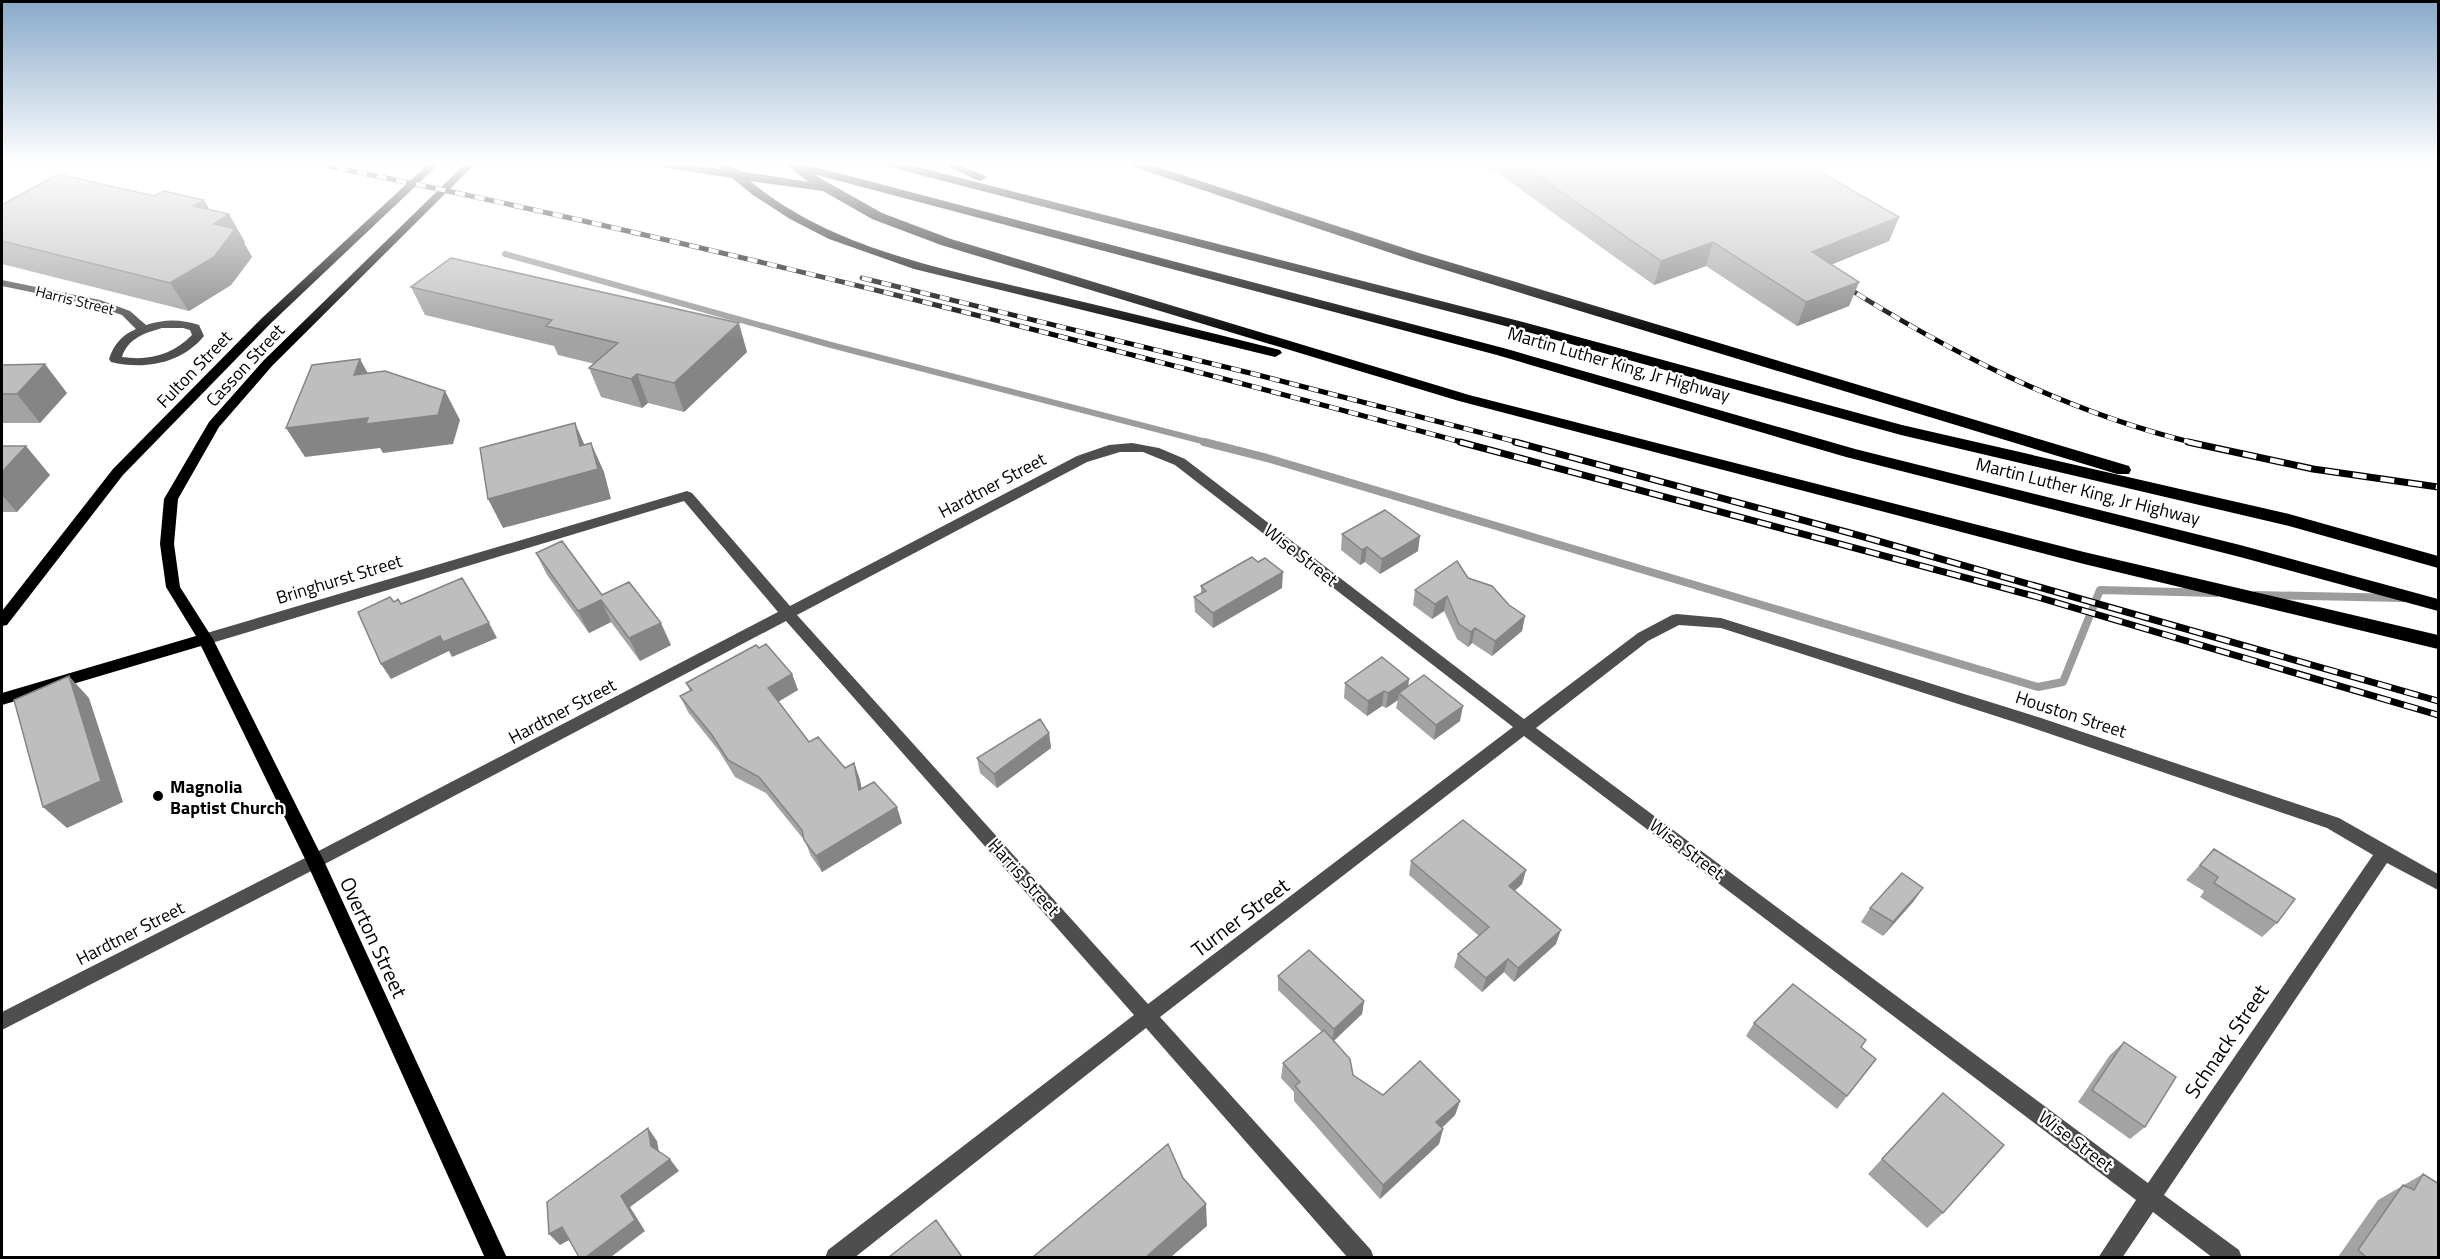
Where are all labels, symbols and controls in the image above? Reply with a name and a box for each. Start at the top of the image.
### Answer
street label: Harris Street [33,279,117,321]
street label: Casson Street [199,317,291,413]
street label: Martin Luther King, Jr Highway [1505,319,1734,409]
street label: Fulton Street [150,324,238,414]
street label: Hardtner Street [933,445,1051,525]
street label: Martin Luther King, Jr Highway [1973,450,2203,532]
street label: Wise Street [1258,517,1344,593]
street label: Bringhurst Street [273,547,406,611]
street label: Hardtner Street [503,671,621,751]
street label: Houston Street [2012,683,2131,745]
place label: Magnolia Baptist Church [170,773,285,821]
marker: Magnolia Baptist Church [151,789,165,803]
street label: Wise Street [1644,812,1731,887]
street label: Harris Street [982,832,1067,922]
street label: Turner Street [1184,869,1296,965]
street label: Overton Street [332,871,416,1003]
street label: Hardtner Street [71,894,189,972]
street label: Schnack Street [2176,977,2276,1104]
street label: Wise Street [2033,1104,2120,1179]

